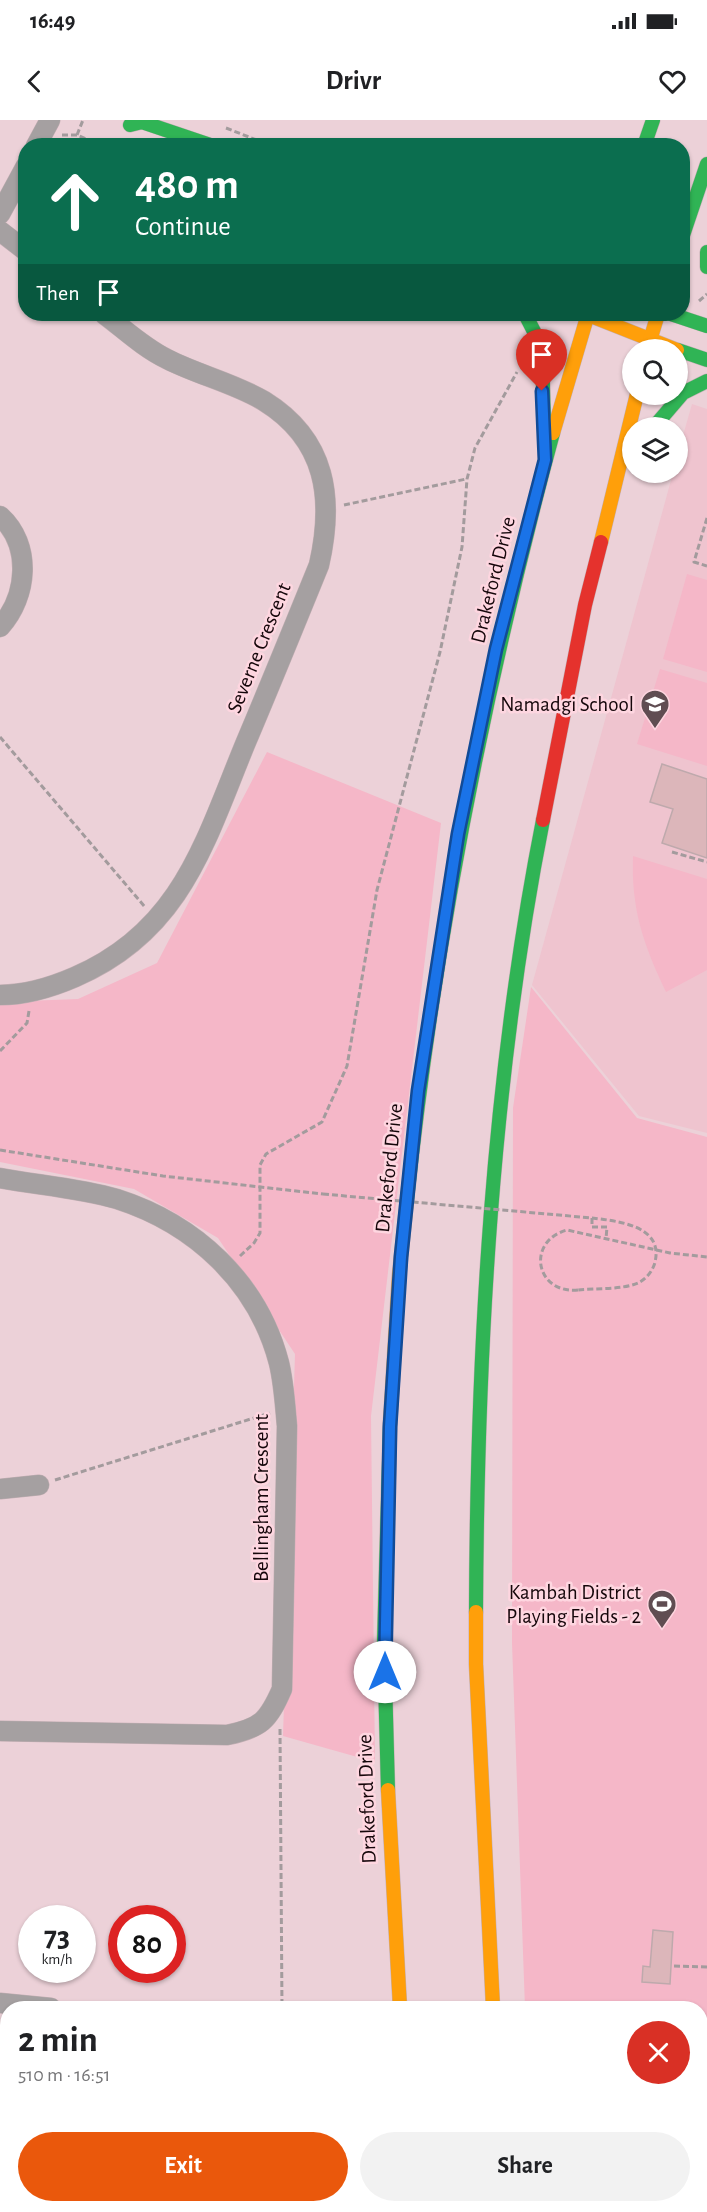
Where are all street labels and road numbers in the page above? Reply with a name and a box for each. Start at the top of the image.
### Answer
street label: Drakeford Drive [467,515,519,645]
street label: Severne Crescent [223,580,295,716]
street label: Drakeford Drive [372,1102,406,1234]
street label: Bellingham Crescent [251,1414,272,1582]
street label: Drakeford Drive [354,1734,380,1864]

